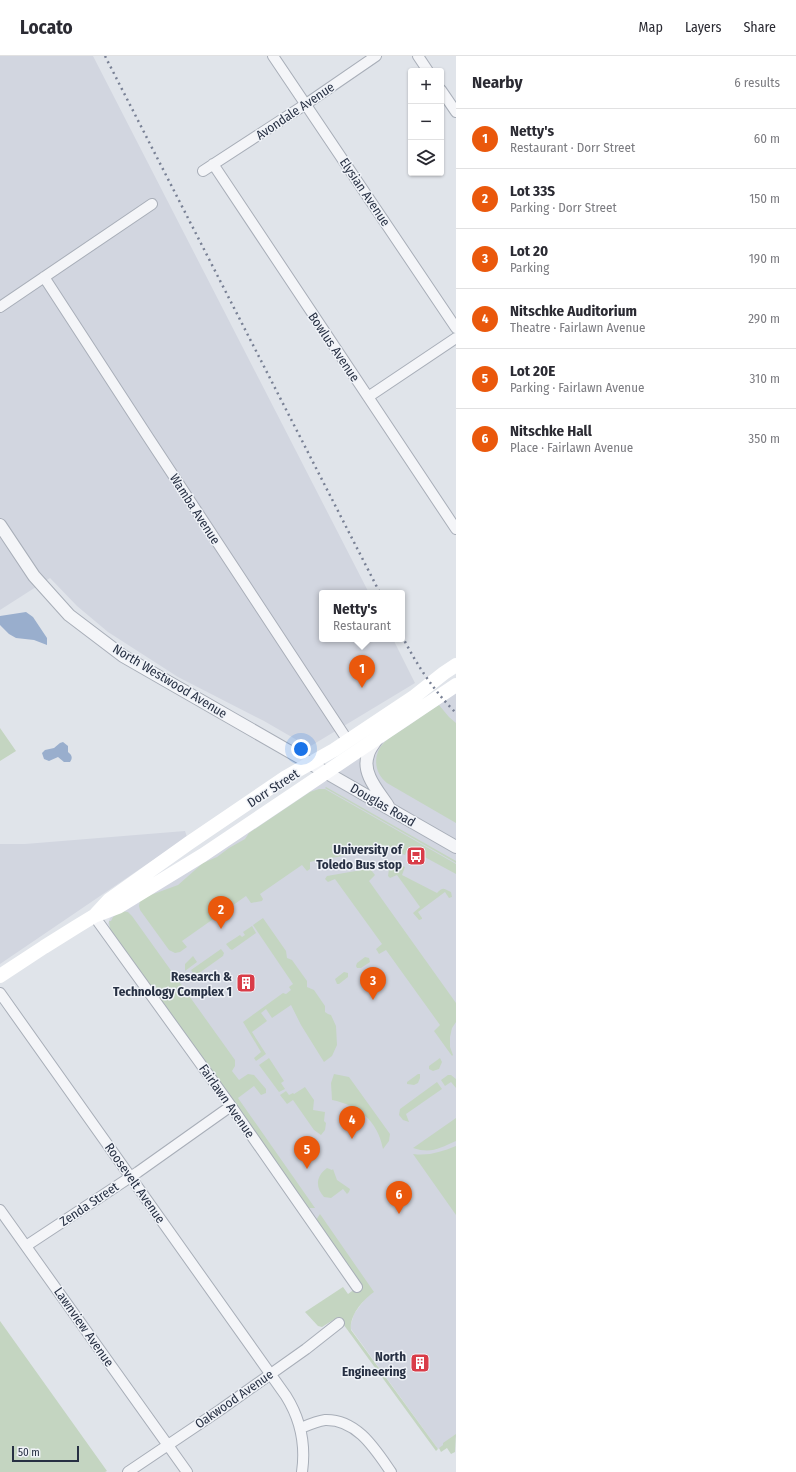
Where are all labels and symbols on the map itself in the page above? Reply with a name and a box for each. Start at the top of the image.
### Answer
street label: Avondale Avenue [253,79,337,143]
street label: Elysian Avenue [337,155,393,229]
street label: Bowlus Avenue [305,309,363,385]
street label: Wamba Avenue [167,471,223,547]
street label: North Westwood Avenue [110,641,230,721]
pin: 1 [349,655,375,688]
your location [291,739,311,759]
street label: Dorr Street [244,765,302,810]
street label: Douglas Road [348,780,418,830]
place label: University of Toledo Bus stop [316,842,404,872]
bus stop icon: University of Toledo Bus stop [405,845,427,867]
pin: 2 [208,896,234,929]
pin: 3 [360,967,386,1000]
place label: Research & Technology Complex 1 [113,969,232,999]
building icon: Research & Technology Complex 1 [235,972,257,994]
street label: Fairlawn Avenue [196,1061,258,1141]
pin: 4 [339,1106,365,1139]
pin: 5 [294,1136,320,1169]
street label: Roosevelt Avenue [102,1140,168,1226]
street label: Zenda Street [57,1178,122,1229]
pin: 6 [386,1181,412,1214]
street label: Lawnview Avenue [51,1284,117,1370]
place label: North Engineering [342,1349,407,1379]
building icon: North Engineering [409,1352,431,1374]
street label: Oakwood Avenue [192,1367,276,1431]
scale bar [12,1444,79,1463]

